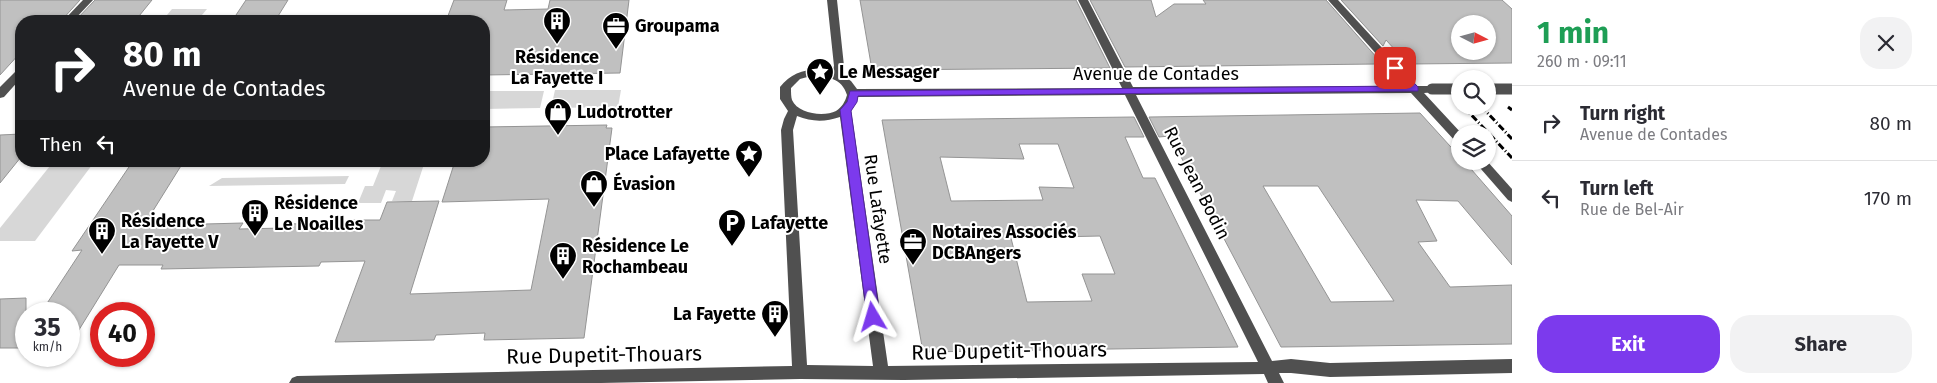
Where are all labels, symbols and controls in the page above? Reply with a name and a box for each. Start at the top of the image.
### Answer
building icon: Résidence La Fayette I [542,6,572,45]
office icon: Groupama [601,11,631,50]
place label: Groupama [635,15,720,37]
north arrow [1451,15,1496,60]
map controls [1451,15,1496,170]
text: 1 min [1537,15,1609,51]
button: close [1860,17,1912,69]
text: 80 m [123,33,202,75]
icon: right [40,35,105,100]
place label: Résidence La Fayette I [511,46,603,89]
pin [1374,47,1416,89]
text: 260 m · 09:11 [1537,52,1627,71]
icon: arrive [1381,54,1409,82]
place icon: Le Messager [805,57,835,96]
place label: Le Messager [839,61,940,83]
street label: Avenue de Contades [1073,63,1239,85]
button: search [1451,70,1496,115]
text: Avenue de Contades [123,75,326,102]
shop icon: Ludotrotter [543,97,573,136]
place label: Ludotrotter [577,101,673,123]
text: Turn right [1580,102,1665,125]
icon: right [1537,109,1565,137]
text: 80 m [1870,112,1912,135]
street label: Rue Jean Bodin [1159,123,1235,243]
button: layers [1451,125,1496,170]
text: Avenue de Contades [1580,125,1727,144]
icon: left [92,130,120,158]
text: Then [40,133,82,156]
place icon: Place Lafayette [734,139,764,178]
place label: Place Lafayette [605,143,730,165]
street label: Rue Lafayette [859,153,897,265]
shop icon: Évasion [579,169,609,208]
place label: Évasion [613,172,675,195]
text: Turn left [1580,177,1654,200]
icon: left [1537,184,1565,212]
text: 170 m [1864,187,1912,210]
place label: Résidence Le Noailles [274,192,364,235]
building icon: Résidence Le Noailles [240,198,270,237]
text: Rue de Bel-Air [1580,200,1684,219]
parking icon: Lafayette [717,208,747,247]
place label: Résidence La Fayette V [121,210,219,253]
place label: Lafayette [751,212,828,234]
building icon: Résidence La Fayette V [87,216,117,255]
place label: Notaires Associés DCBAngers [932,221,1077,264]
office icon: Notaires Associés DCBAngers [898,227,928,266]
place label: Résidence Le Rochambeau [582,235,689,278]
building icon: Résidence Le Rochambeau [548,241,578,280]
position arrow [846,290,898,342]
building icon: La Fayette [760,299,790,338]
speed limit sign: 40 [90,302,155,367]
place label: La Fayette [673,303,756,325]
text: 35 [34,313,61,343]
button: Exit [1537,315,1720,373]
button: Share [1730,315,1912,373]
street label: Rue Dupetit-Thouars [911,336,1107,366]
text: km/h [33,340,62,354]
street label: Rue Dupetit-Thouars [506,340,702,370]

